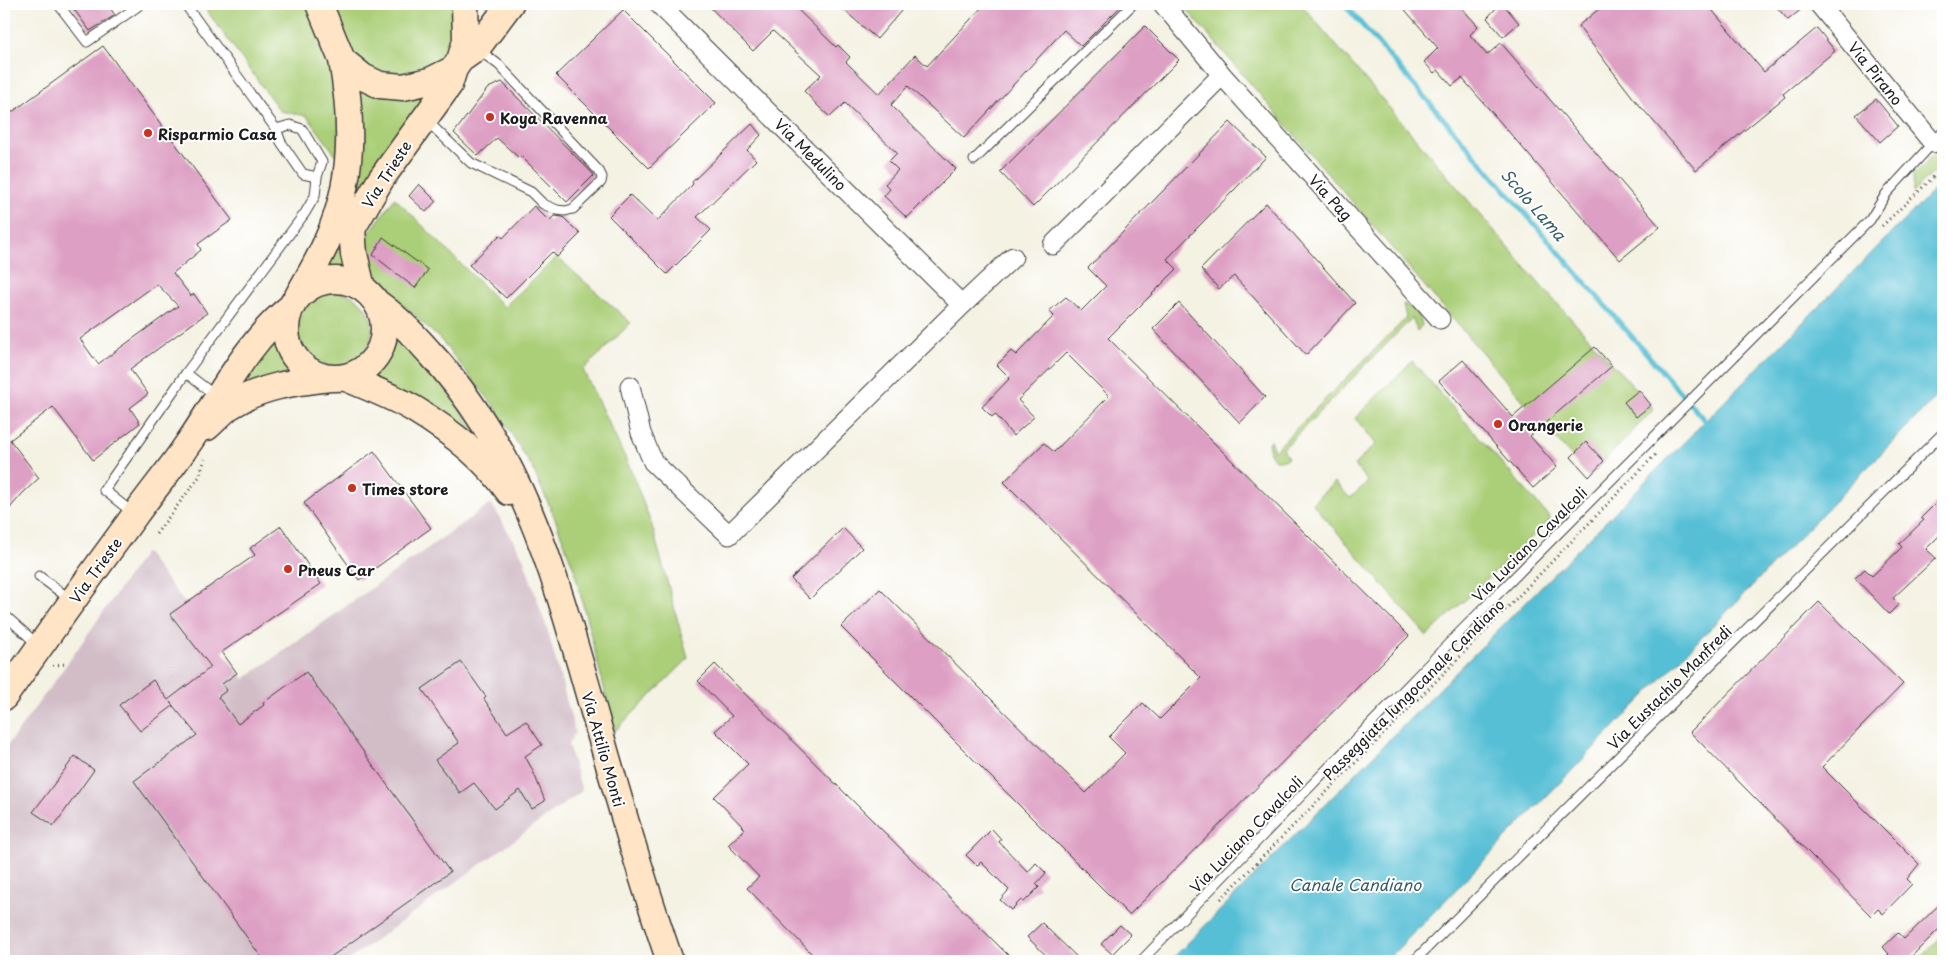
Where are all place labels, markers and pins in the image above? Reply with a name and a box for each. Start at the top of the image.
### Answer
place label: Koya Ravenna [500,106,608,129]
marker: Koya Ravenna [484,111,496,123]
place label: Risparmio Casa [158,122,278,145]
marker: Risparmio Casa [142,127,154,139]
place label: Orangerie [1508,413,1583,436]
marker: Orangerie [1492,418,1504,430]
place label: Times store [362,477,448,500]
marker: Times store [346,482,358,494]
place label: Pneus Car [298,558,375,581]
marker: Pneus Car [282,563,294,575]

